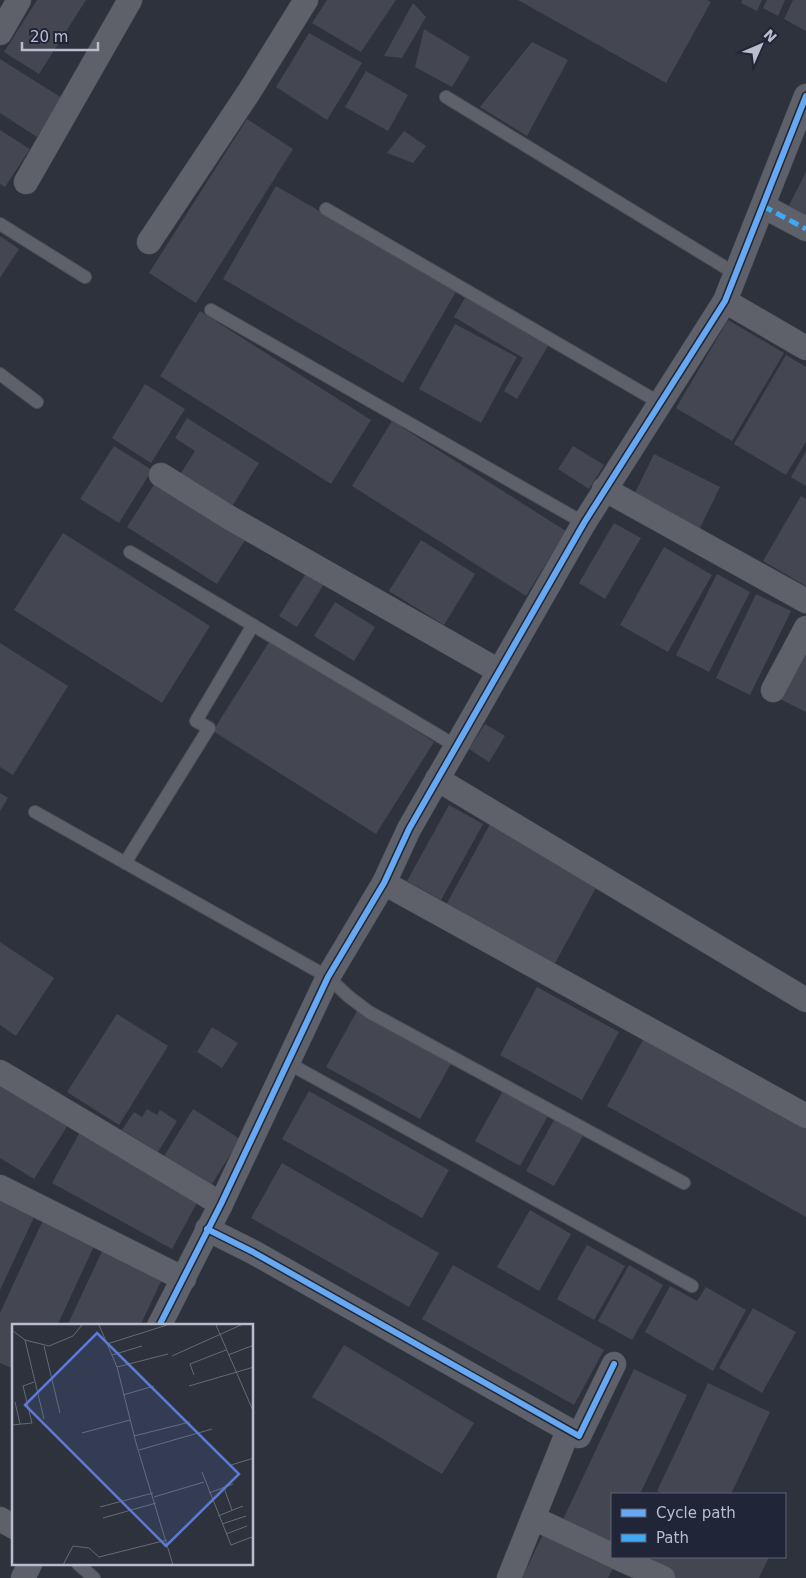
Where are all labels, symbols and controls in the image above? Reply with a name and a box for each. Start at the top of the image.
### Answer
scale bar [22,20,99,52]
north arrow [736,20,786,70]
text: N [760,26,780,46]
text: 20 m [30,28,68,46]
inset map [12,1324,254,1566]
legend [611,1493,786,1558]
text: Cycle path [656,1504,736,1522]
text: Path [656,1529,689,1547]

